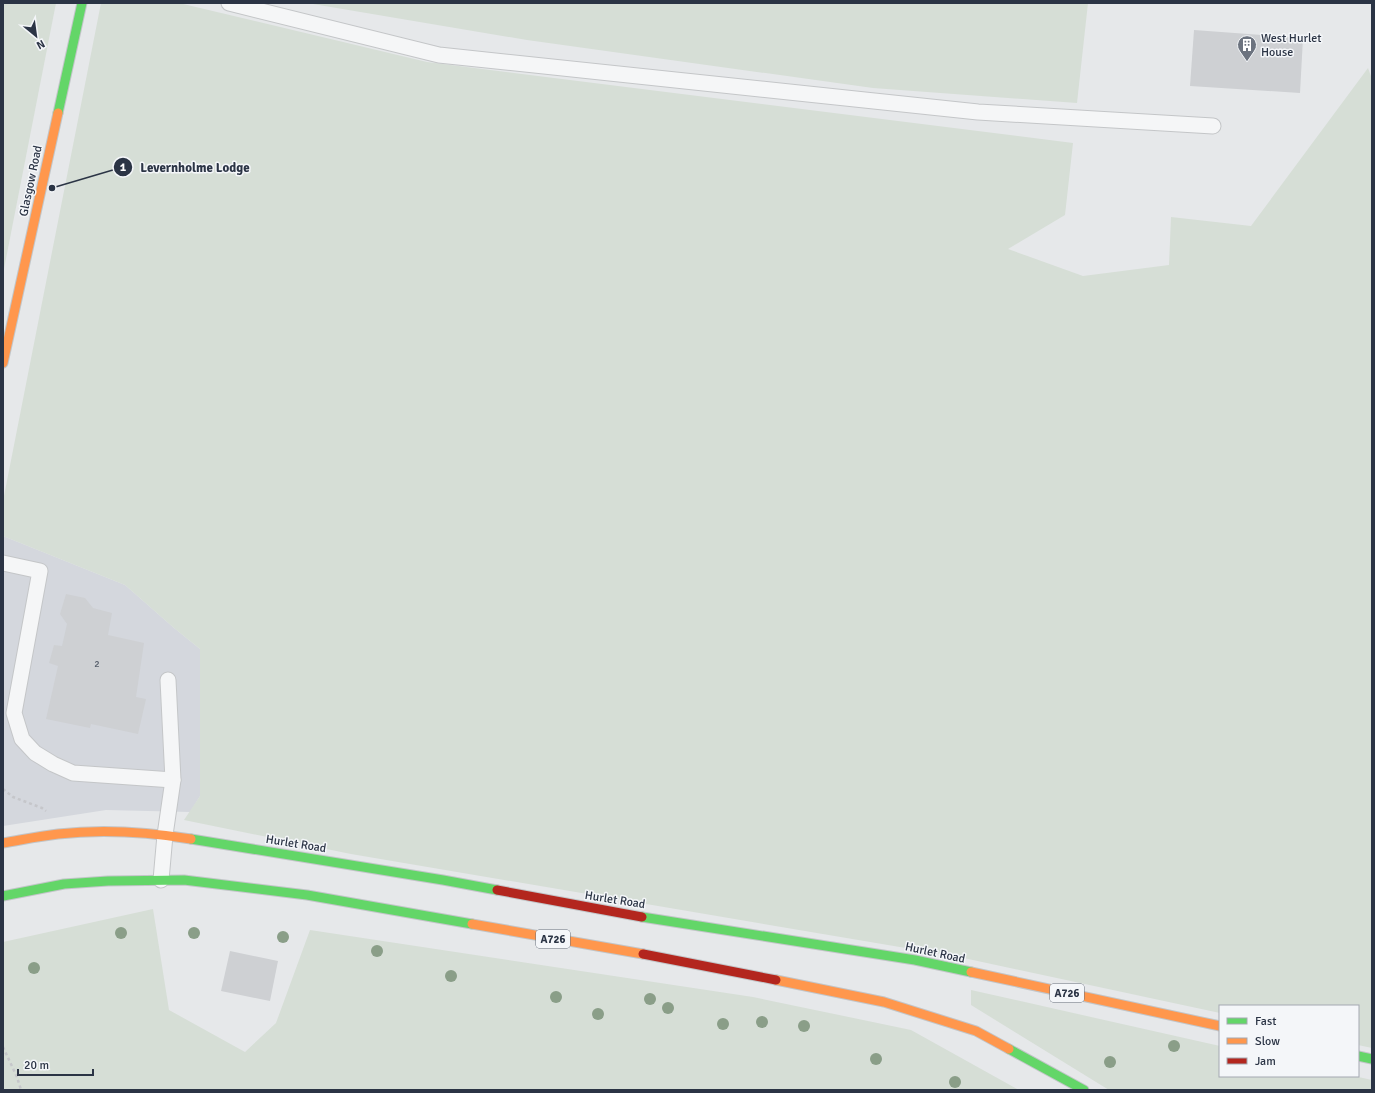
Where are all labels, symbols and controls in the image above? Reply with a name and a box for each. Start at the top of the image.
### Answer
north arrow [16,16,56,56]
place label: West Hurlet House [1261,31,1322,60]
building icon: West Hurlet House [1236,34,1258,62]
text: N [34,37,47,52]
street label: Glasgow Road [16,144,46,218]
callout: Levernholme Lodge [113,155,258,180]
text: 1 [120,160,127,175]
text: Levernholme Lodge [140,160,250,176]
house number: 2 [94,658,100,670]
street label: Hurlet Road [265,832,327,856]
street label: Hurlet Road [584,888,646,912]
road number: A726 [536,930,570,948]
street label: Hurlet Road [904,939,966,967]
road number: A726 [1050,984,1084,1002]
legend [1219,1005,1359,1077]
text: Fast [1255,1014,1276,1029]
text: Slow [1255,1034,1280,1049]
scale bar [18,1051,93,1077]
text: Jam [1255,1054,1276,1069]
text: 20 m [24,1058,49,1073]

